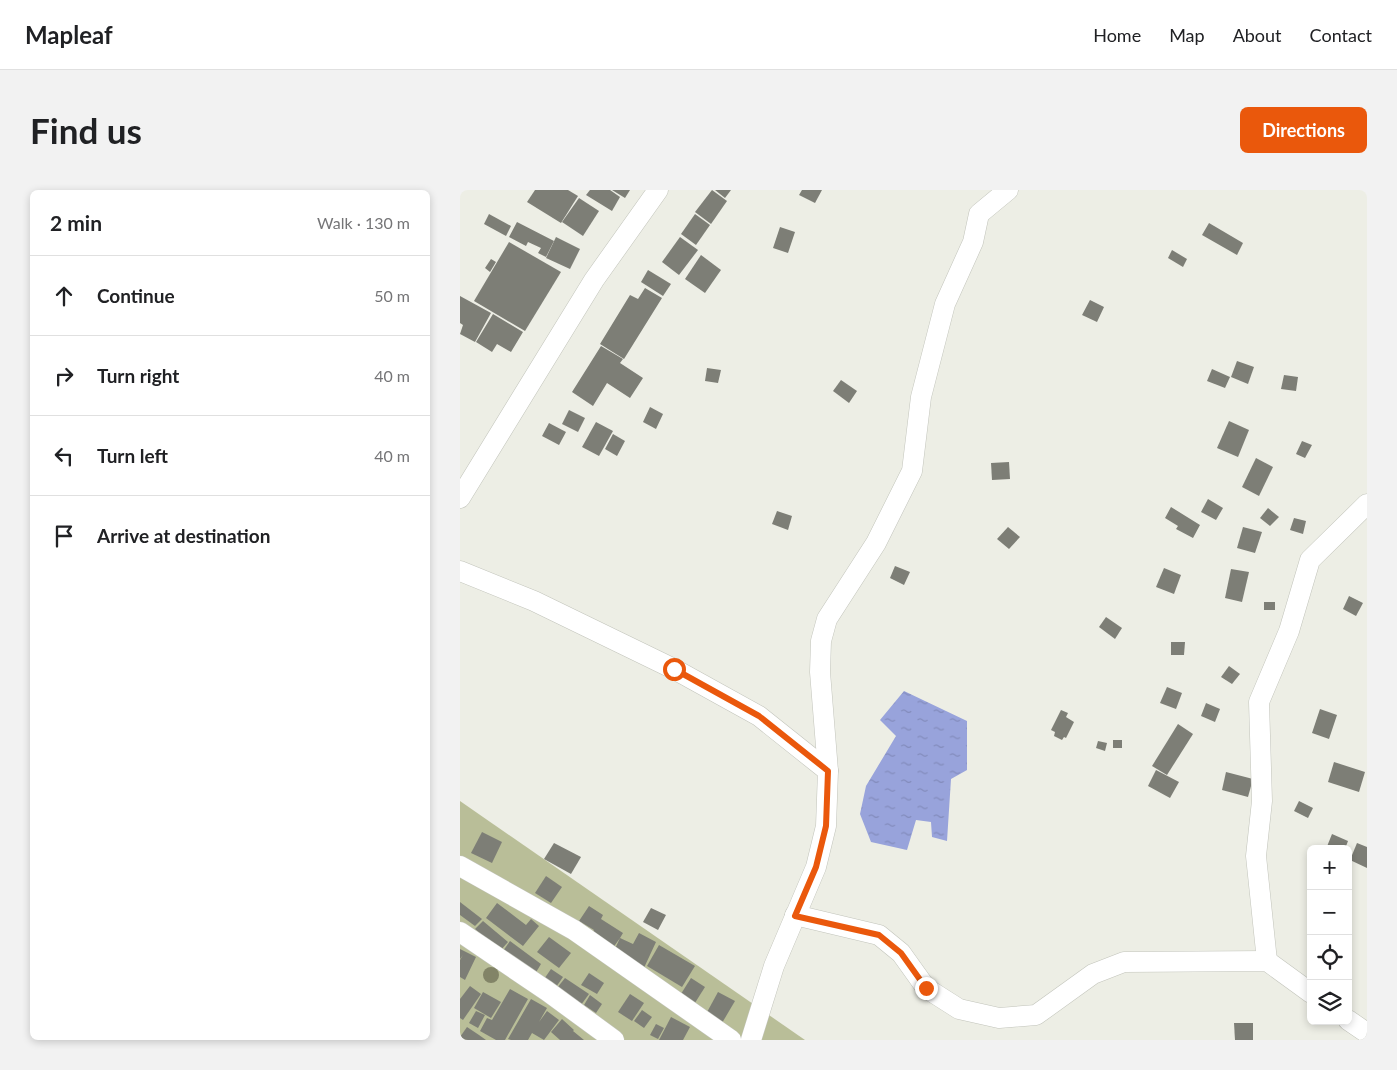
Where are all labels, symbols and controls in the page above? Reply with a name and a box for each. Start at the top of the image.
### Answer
text: Mapleaf [25,20,113,49]
text: Home [1093,24,1141,46]
text: Map [1169,24,1205,46]
text: About [1233,24,1282,46]
text: Contact [1310,24,1372,46]
button: Directions [1240,107,1367,153]
text: Find us [30,109,142,151]
text: 2 min [50,210,102,235]
text: Walk · 130 m [317,213,410,232]
icon: ahead [50,282,78,310]
text: Continue [97,284,175,307]
text: 50 m [374,286,410,305]
icon: right [50,362,78,390]
text: Turn right [97,364,179,387]
text: 40 m [374,366,410,385]
icon: left [50,442,78,470]
text: Turn left [97,444,168,467]
text: 40 m [374,446,410,465]
icon: arrive [50,522,78,550]
text: Arrive at destination [97,524,270,547]
route start [663,658,686,681]
map controls [1307,845,1352,1025]
button: + [1307,845,1352,890]
button: − [1307,890,1352,935]
button: locate [1307,935,1352,980]
route end [915,977,938,1000]
button: layers [1307,980,1352,1025]

